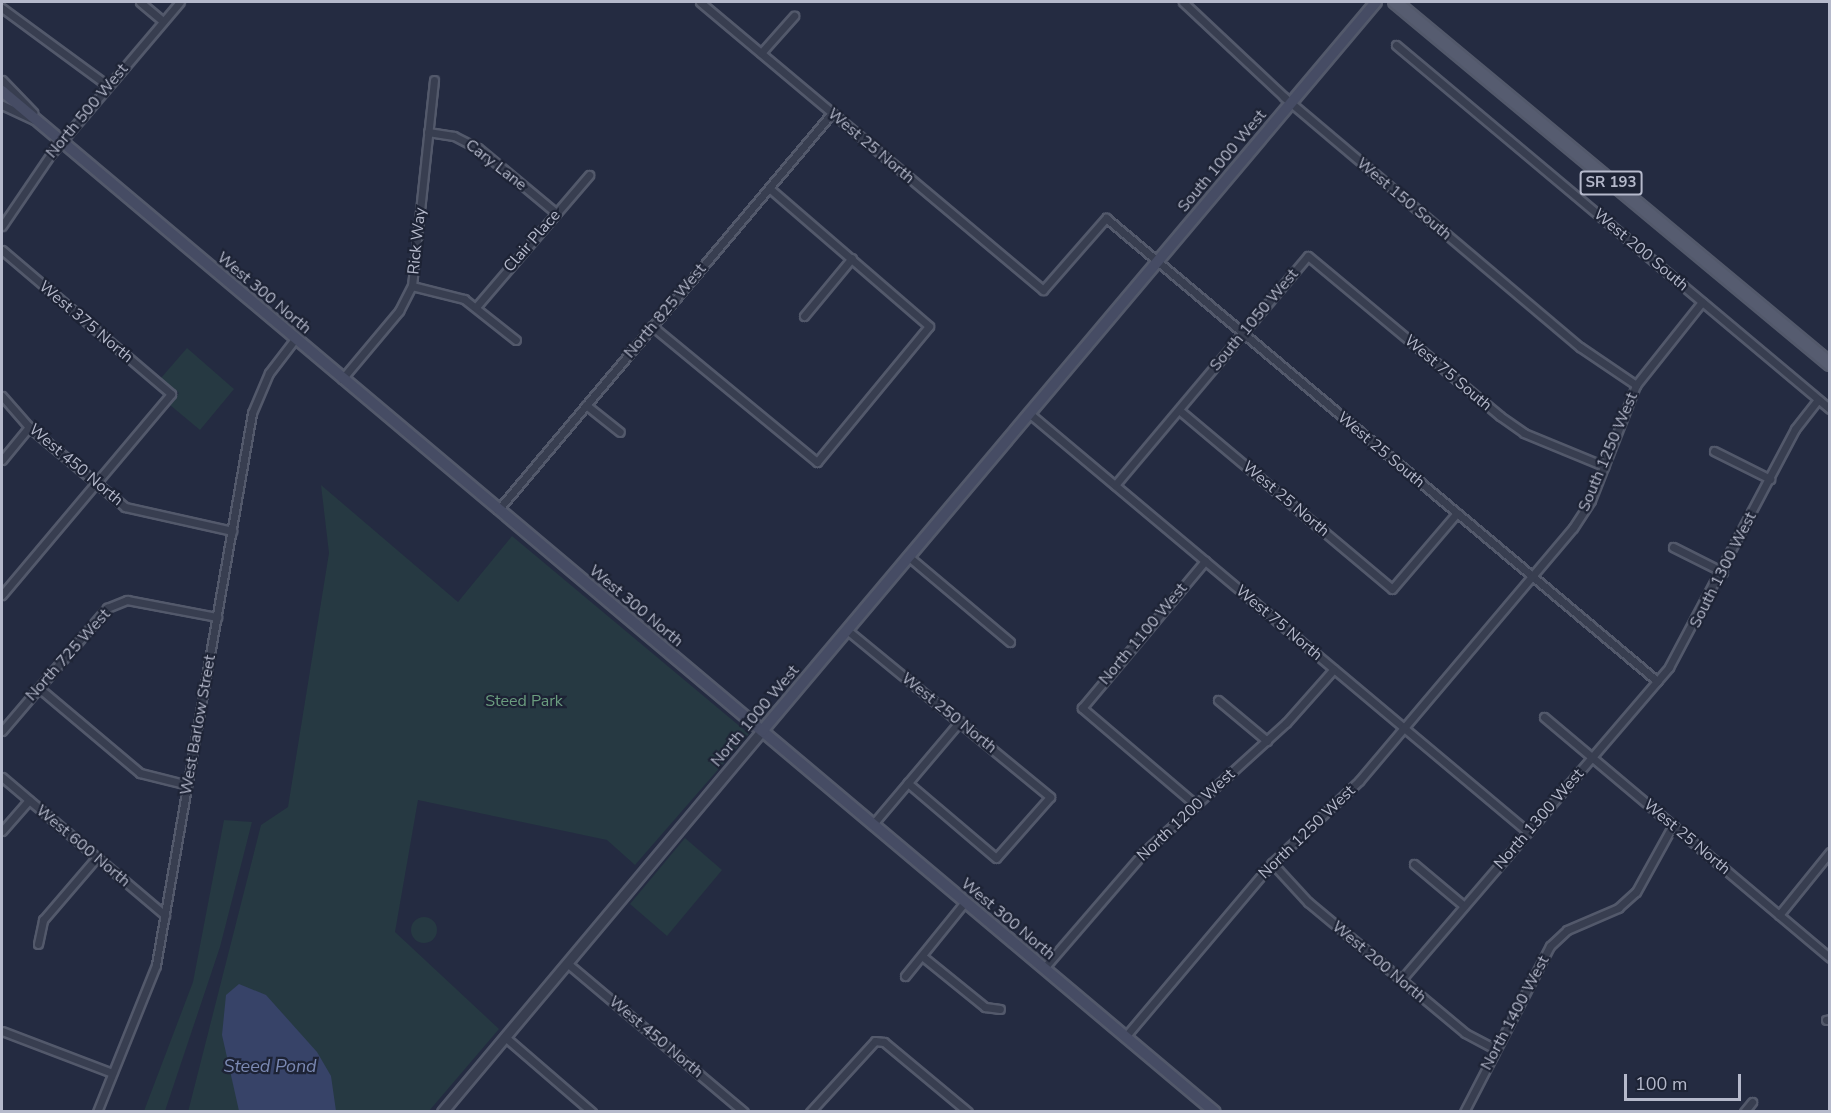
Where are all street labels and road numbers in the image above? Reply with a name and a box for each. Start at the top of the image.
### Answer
street label: North 500 West [42,60,132,162]
street label: West 25 North [824,104,918,188]
street label: South 1000 West [1174,106,1270,216]
street label: Cary Lane [462,135,530,195]
street label: West 150 South [1353,154,1455,244]
road number: SR 193 [1580,171,1642,195]
street label: West 200 South [1590,205,1692,295]
street label: Clair Place [500,206,564,276]
street label: Rick Way [404,207,430,275]
street label: West 300 North [213,248,315,338]
street label: North 825 West [620,260,710,362]
street label: South 1050 West [1206,265,1302,375]
street label: West 375 North [35,277,137,367]
street label: West 75 South [1400,331,1496,415]
street label: South 1250 West [1574,390,1642,514]
street label: West 25 South [1333,408,1429,492]
street label: West 450 North [25,420,127,510]
street label: West 25 North [1239,457,1333,541]
street label: South 1300 West [1686,509,1760,631]
street label: West 300 North [585,561,687,651]
street label: North 1100 West [1095,579,1191,689]
street label: West 75 North [1232,581,1326,665]
street label: North 725 West [22,605,114,705]
street label: West Barlow Street [176,653,220,797]
street label: North 1000 West [707,661,803,771]
street label: West 250 North [897,669,1001,757]
street label: North 1200 West [1133,765,1239,865]
street label: North 1300 West [1490,765,1588,873]
street label: North 1250 West [1255,781,1359,883]
street label: West 25 North [1640,795,1734,879]
street label: West 600 North [32,801,134,891]
street label: West 300 North [957,874,1059,964]
street label: West 200 North [1328,917,1430,1007]
street label: North 1400 West [1477,953,1553,1073]
street label: West 450 North [605,992,707,1082]

